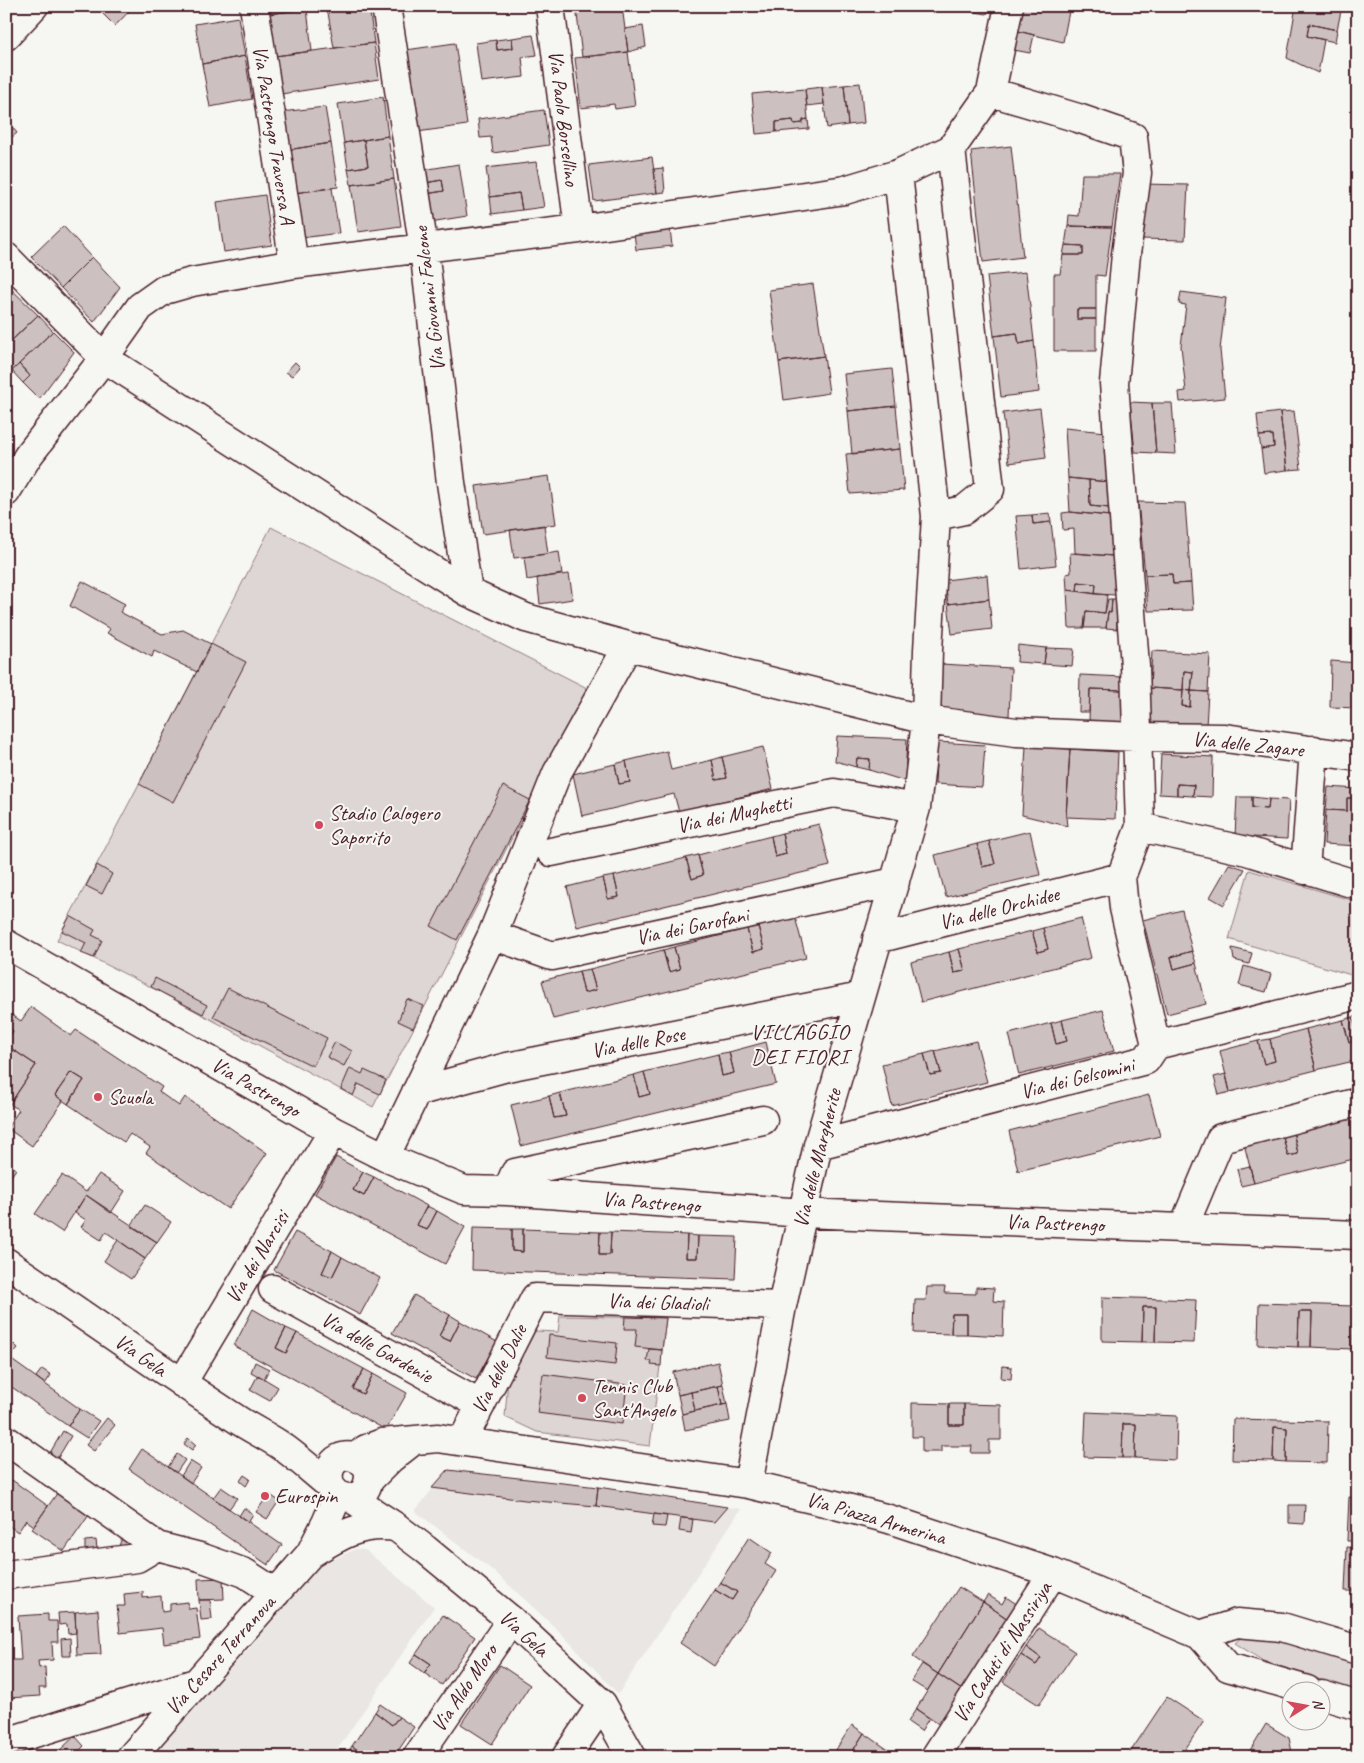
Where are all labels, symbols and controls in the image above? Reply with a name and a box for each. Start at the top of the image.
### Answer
street label: Via Pastrengo Traversa A [247,44,301,228]
street label: Via Paolo Borsellino [543,49,585,189]
street label: Via Giovanni Falcone [407,224,451,373]
street label: Via delle Zagare [1191,725,1307,763]
street label: Via dei Mughetti [674,789,797,839]
place label: Stadio Calogero Saporito [329,800,441,850]
marker: Stadio Calogero Saporito [313,819,325,831]
street label: Via delle Orchidee [936,880,1064,935]
street label: Via dei Garofani [633,901,754,951]
district label: VILLAGGIO DEI FIORI [751,1018,853,1071]
street label: Via delle Rose [589,1020,688,1064]
street label: Via Pastrengo [207,1051,307,1124]
street label: Via dei Gelsomini [1018,1051,1139,1105]
place label: Scuola [108,1084,155,1110]
street label: Via delle Margherite [787,1085,847,1230]
marker: Scuola [92,1091,104,1103]
street label: Via Pastrengo [601,1186,703,1219]
street label: Via dei Narcisi [219,1203,296,1308]
street label: Via Pastrengo [1006,1208,1107,1238]
street label: Via dei Gladioli [607,1287,712,1317]
street label: Via delle Gardenie [317,1306,438,1389]
street label: Via delle Dalie [465,1318,534,1418]
street label: Via Gela [110,1328,174,1383]
place label: Tennis Club Sant'Angelo [592,1373,678,1423]
marker: Tennis Club Sant'Angelo [576,1392,588,1404]
place label: Eurospin [275,1483,338,1509]
street label: Via Piazza Armerina [803,1486,950,1551]
marker: Eurospin [259,1490,271,1502]
street label: Via Caduti di Nassiriya [947,1575,1058,1727]
street label: Via Cesare Terranova [159,1588,282,1720]
street label: Via Gela [494,1604,556,1663]
street label: Via Aldo Moro [425,1637,504,1737]
north arrow [1282,1680,1332,1730]
text: N [1309,1698,1328,1712]

